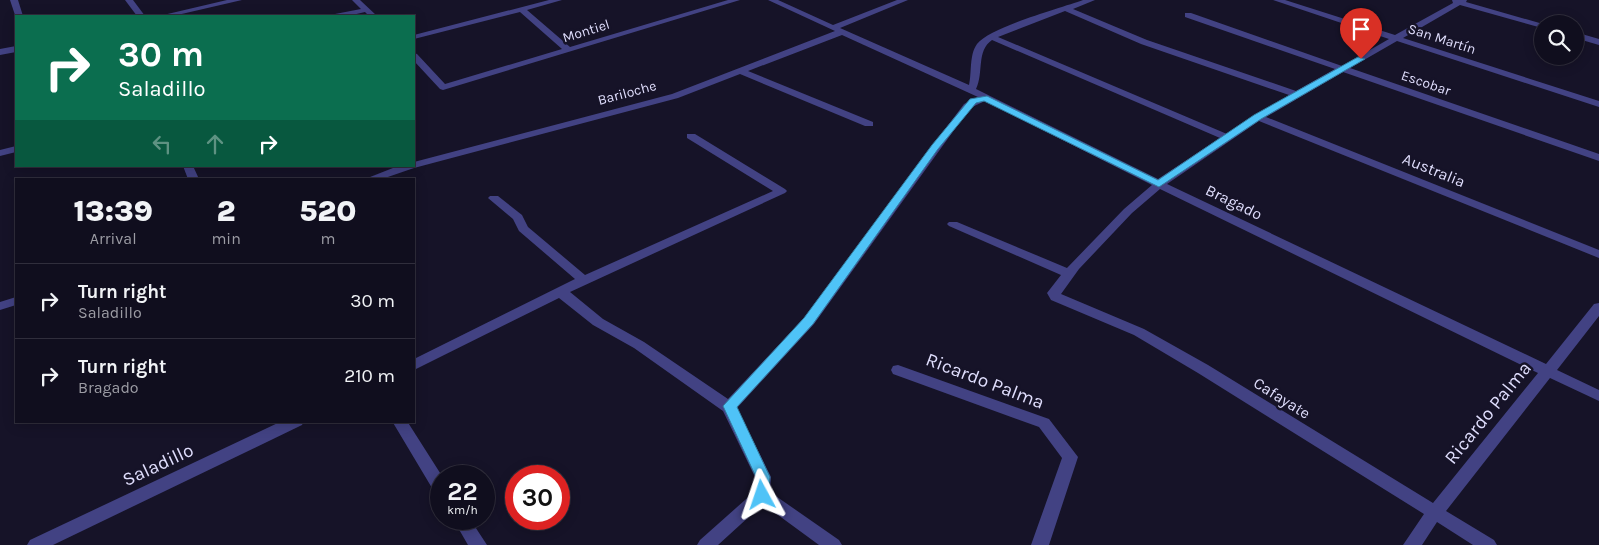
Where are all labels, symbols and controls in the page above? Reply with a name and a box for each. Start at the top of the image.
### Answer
pin [1340,8,1382,59]
icon: arrive [1347,15,1375,43]
map controls [1534,15,1584,65]
button: search [1534,15,1584,65]
street label: Montiel [560,16,612,46]
street label: San Martín [1406,20,1478,58]
text: 30 m [118,34,204,75]
icon: right [35,35,100,100]
street label: Escobar [1399,67,1454,100]
text: Saladillo [118,76,206,102]
street label: Bariloche [596,77,658,109]
icon: left [148,130,176,158]
icon: ahead [201,130,229,158]
icon: right [254,130,282,158]
street label: Australia [1400,149,1468,191]
street label: Bragado [1203,180,1265,224]
text: 13:39 [74,193,153,229]
text: 2 [217,193,236,229]
text: 520 [299,193,356,229]
text: Arrival [90,229,137,248]
text: min [211,229,241,248]
text: m [320,229,335,248]
text: Turn right [78,281,167,303]
icon: right [35,287,63,315]
text: 30 m [350,290,395,312]
text: Saladillo [78,303,142,322]
street label: Ricardo Palma [923,348,1047,414]
text: Turn right [78,356,167,378]
street label: Ricardo Palma [1440,357,1536,469]
icon: right [35,362,63,390]
text: 210 m [344,365,395,387]
street label: Cafayate [1250,373,1314,423]
text: Bragado [78,378,139,397]
street label: Saladillo [119,439,197,491]
speed limit sign: 30 [505,465,570,530]
position arrow [735,468,787,520]
text: 22 [447,477,478,506]
text: km/h [447,503,478,517]

